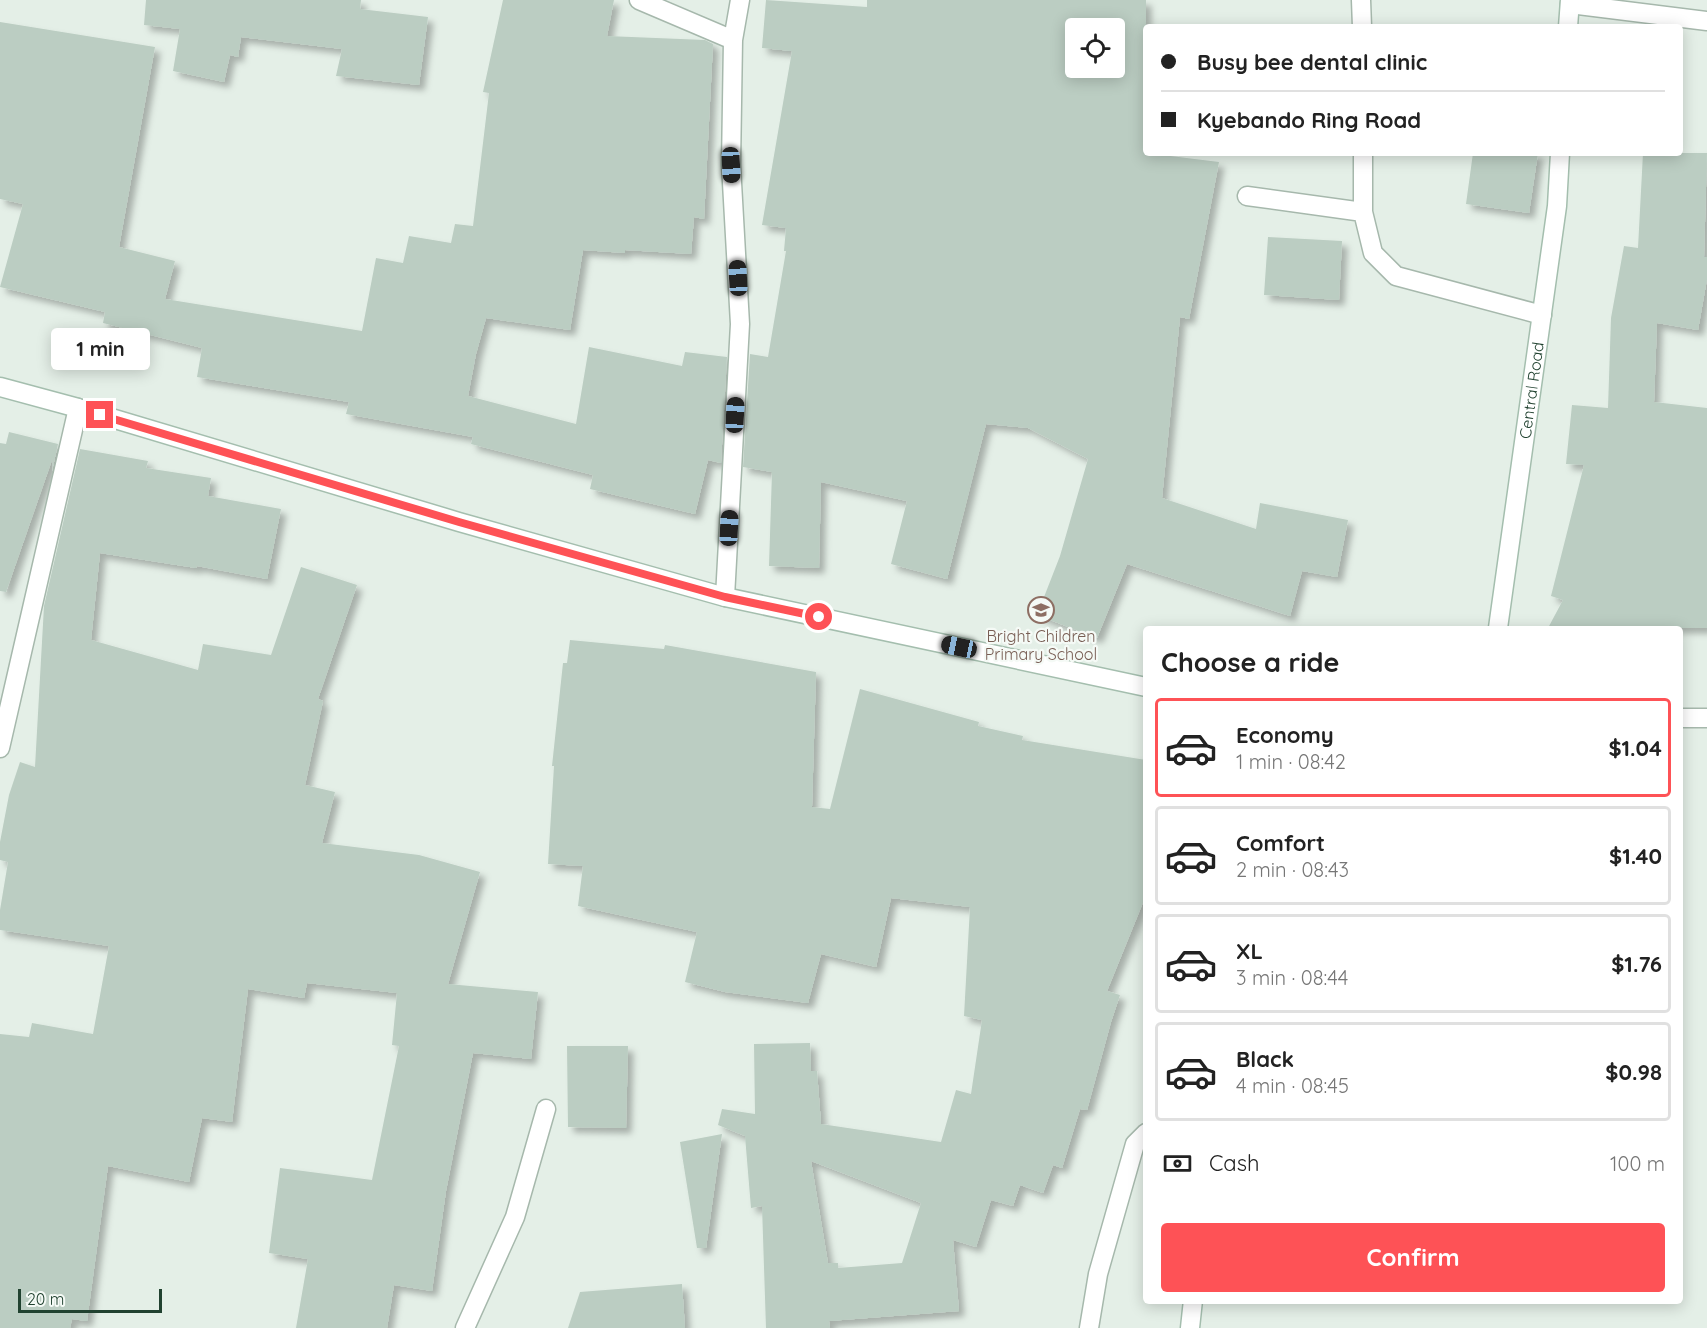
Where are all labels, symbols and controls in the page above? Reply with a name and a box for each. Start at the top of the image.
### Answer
map controls [1065,18,1125,78]
button: locate [1065,18,1125,78]
text: Busy bee dental clinic [1197,48,1427,76]
text: Kyebando Ring Road [1197,106,1421,134]
car [721,147,741,183]
car [728,260,748,296]
callout: 1 min [51,328,150,370]
text: 1 min [76,336,125,361]
street label: Central Road [1515,341,1548,440]
car [725,397,745,433]
route end [86,401,113,428]
car [719,510,739,546]
school or university icon: Bright Children Primary School [1026,595,1056,625]
route start [805,603,832,630]
place label: Bright Children Primary School [985,626,1097,664]
car [940,634,978,660]
text: Choose a ride [1161,645,1339,679]
icon: car [1164,721,1218,775]
text: Economy [1236,721,1334,749]
text: $1.04 [1608,734,1662,762]
text: 1 min · 08:42 [1236,749,1346,774]
icon: car [1164,829,1218,883]
text: Comfort [1236,829,1325,857]
text: $1.40 [1609,842,1662,870]
text: 2 min · 08:43 [1236,857,1349,882]
icon: car [1164,937,1218,991]
text: XL [1236,937,1263,965]
text: $1.76 [1611,950,1662,978]
text: 3 min · 08:44 [1236,965,1348,990]
icon: car [1164,1045,1218,1099]
text: Black [1236,1045,1294,1073]
text: $0.98 [1605,1058,1662,1086]
text: 4 min · 08:45 [1236,1073,1349,1098]
icon: cash [1161,1147,1194,1180]
text: Cash [1209,1149,1260,1177]
text: 100 m [1610,1151,1665,1176]
button: Confirm [1161,1223,1665,1292]
scale bar [18,1286,162,1314]
text: 20 m [27,1289,64,1309]

